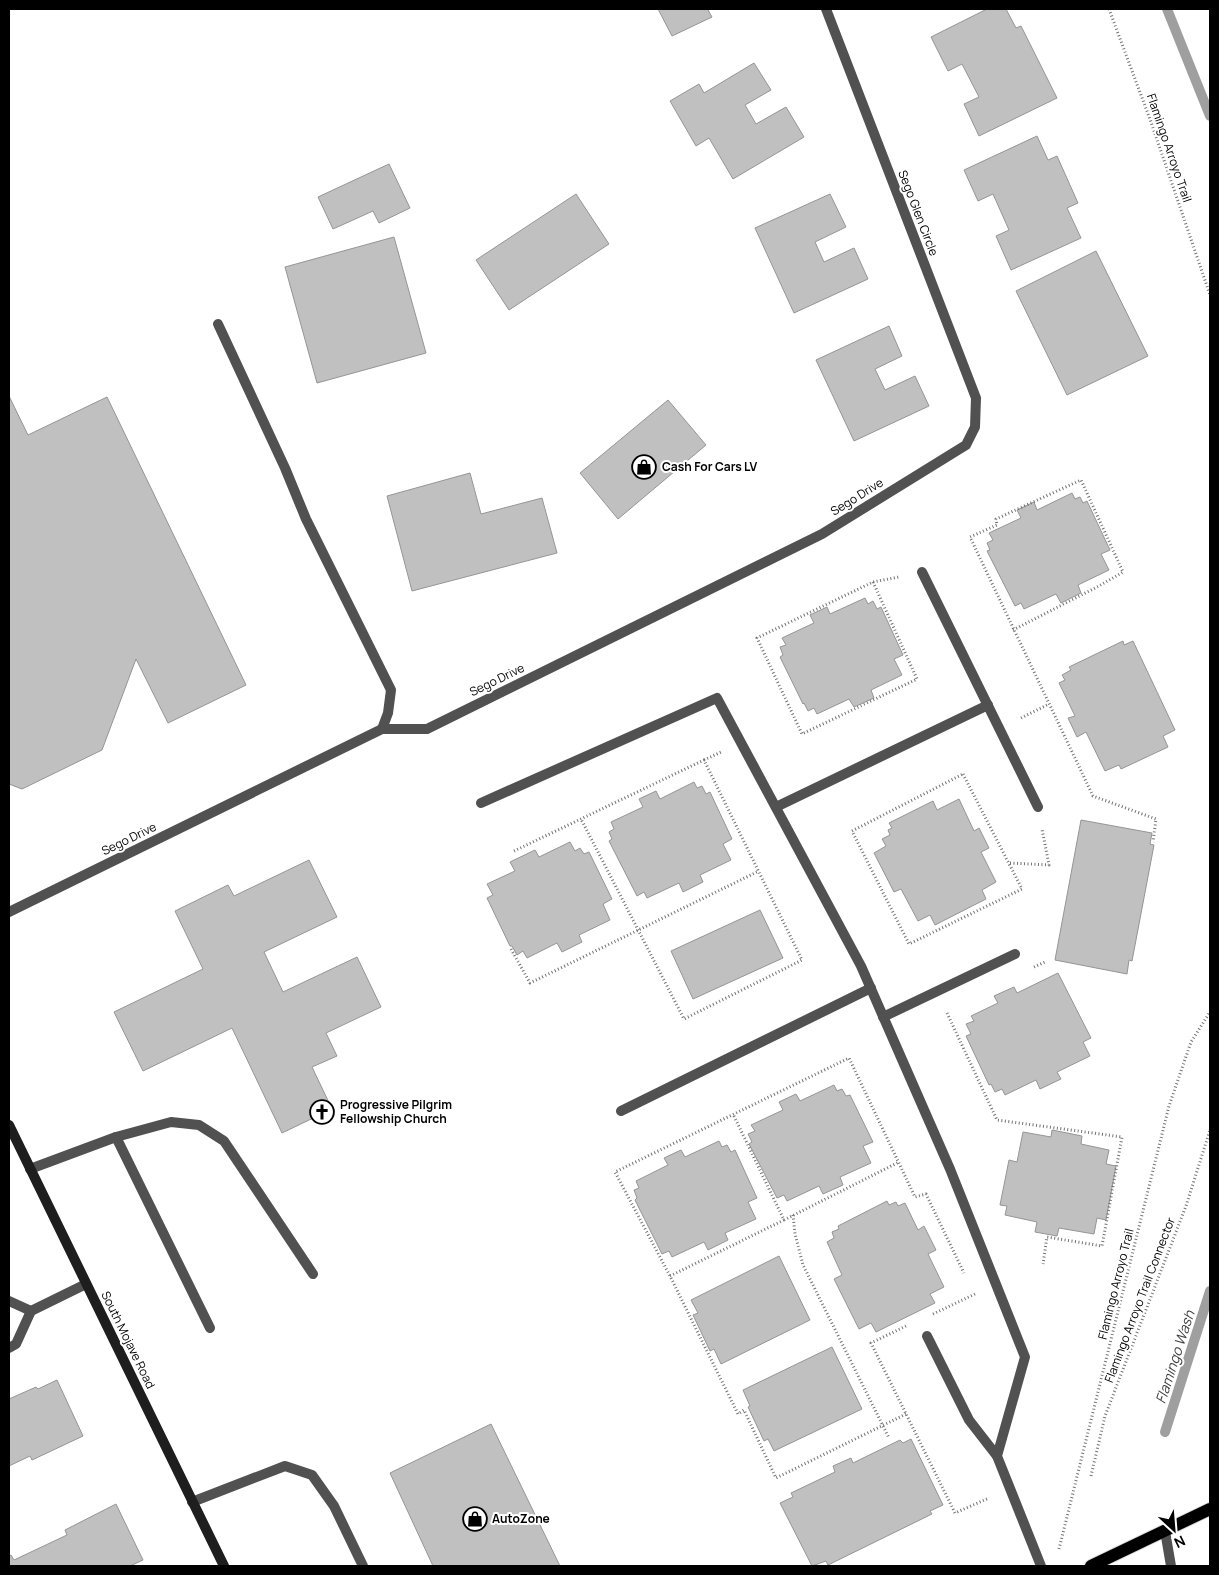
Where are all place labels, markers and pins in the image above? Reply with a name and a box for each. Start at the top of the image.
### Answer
shop icon: Cash For Cars LV [631,454,657,480]
place label: Cash For Cars LV [662,458,758,475]
place label: Progressive Pilgrim Fellowship Church [340,1096,452,1127]
church icon: Progressive Pilgrim Fellowship Church [309,1099,335,1125]
shop icon: AutoZone [462,1506,488,1532]
place label: AutoZone [492,1510,550,1527]

